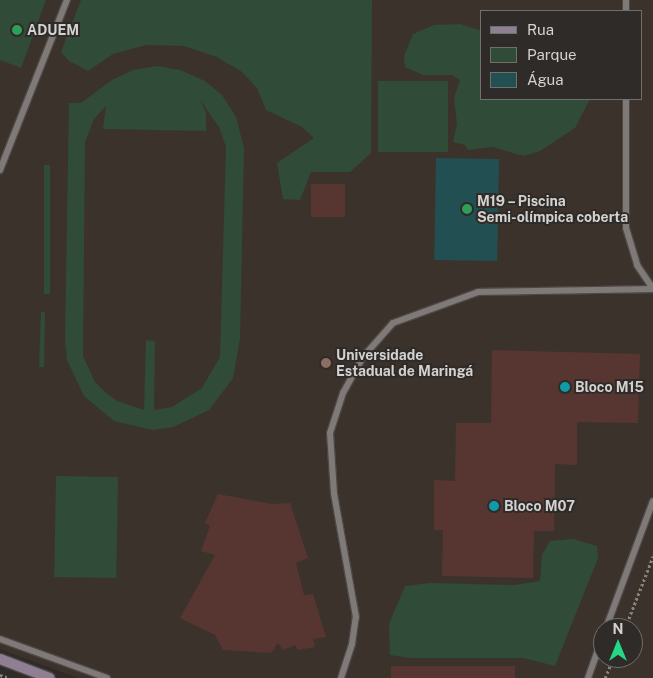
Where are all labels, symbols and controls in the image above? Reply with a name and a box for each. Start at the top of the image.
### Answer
legend [480,10,643,100]
text: Rua [527,21,554,38]
place label: ADUEM [27,22,79,38]
marker: ADUEM [11,24,23,36]
text: Parque [527,46,577,63]
text: Água [527,71,564,88]
place label: M19 – Piscina Semi-olímpica coberta [477,193,628,226]
marker: M19 – Piscina Semi-olímpica coberta [461,203,473,215]
place label: Universidade Estadual de Maringá [336,347,473,380]
marker: Universidade Estadual de Maringá [320,357,332,369]
place label: Bloco M15 [575,379,644,395]
marker: Bloco M15 [559,381,571,393]
place label: Bloco M07 [504,498,575,514]
marker: Bloco M07 [488,500,500,512]
north arrow [593,618,643,668]
text: N [613,621,623,637]

